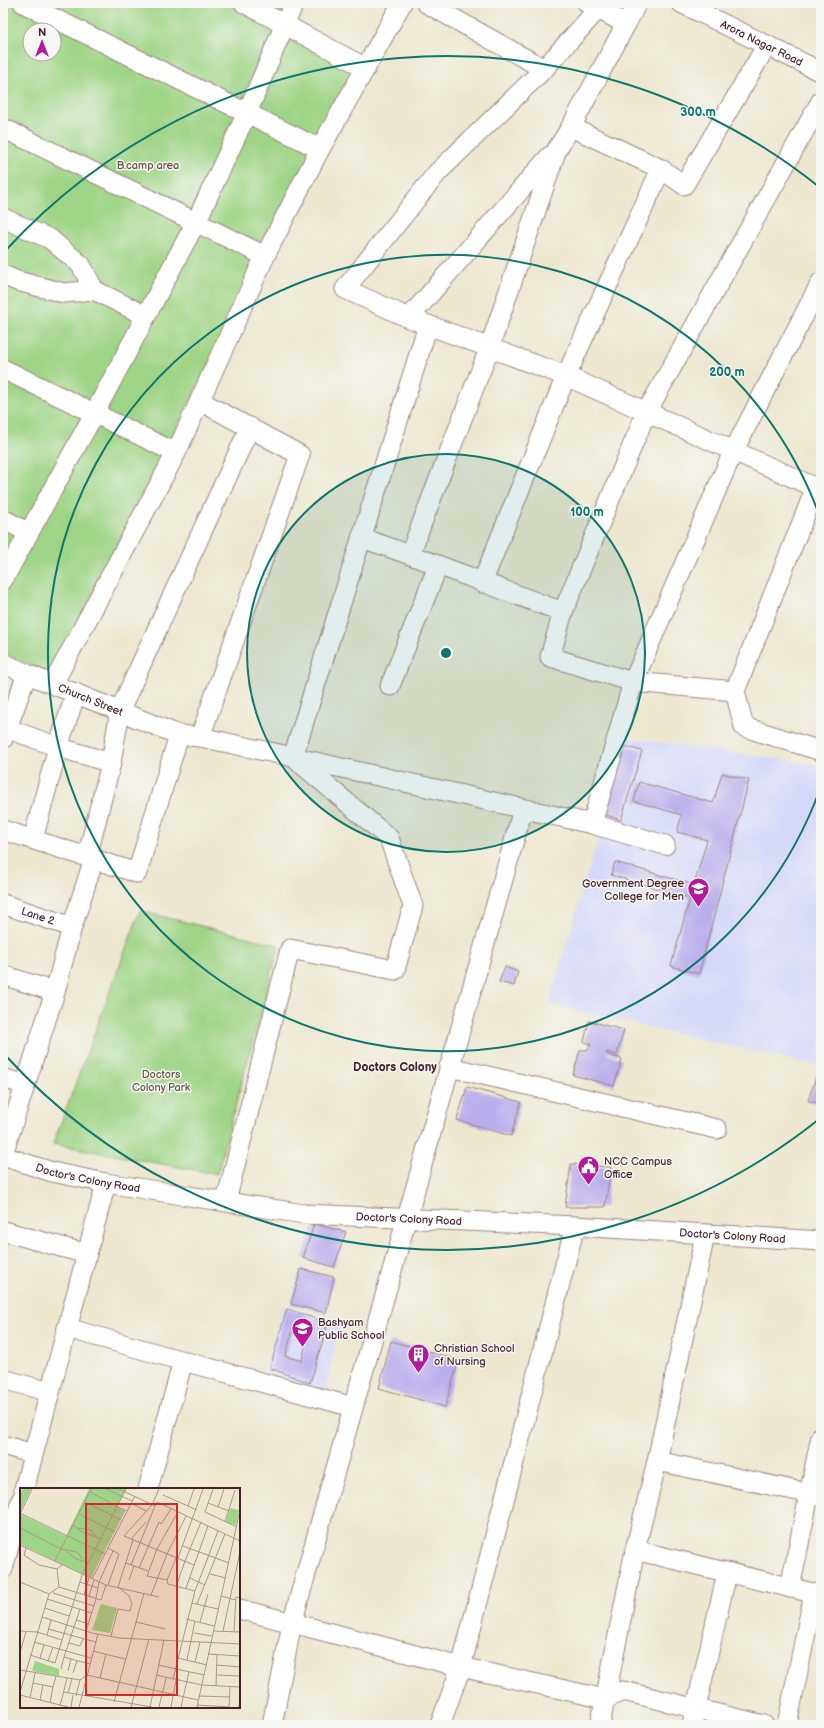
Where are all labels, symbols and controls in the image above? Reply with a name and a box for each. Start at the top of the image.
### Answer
street label: Arora Nagar Road [718,17,805,69]
north arrow [22,22,62,62]
text: N [38,26,46,39]
text: 300 m [680,105,716,120]
park label: B.camp area [117,159,179,172]
text: 200 m [709,365,745,380]
text: 100 m [570,505,604,520]
centre of rings [439,646,453,660]
street label: Church Street [56,681,126,719]
school or university icon: Government Degree College for Men [686,876,712,909]
place label: Government Degree College for Men [582,877,684,903]
street label: Lane 2 [20,904,57,927]
district label: Doctors Colony [353,1060,437,1075]
park label: Doctors Colony Park [132,1068,191,1094]
public building icon: NCC Campus Office [575,1154,601,1187]
place label: NCC Campus Office [604,1155,672,1181]
street label: Doctor's Colony Road [34,1161,141,1195]
street label: Doctor's Colony Road [355,1210,462,1227]
street label: Doctor's Colony Road [679,1226,786,1245]
school or university icon: Bashyam Public School [290,1315,316,1348]
place label: Bashyam Public School [318,1316,384,1342]
building icon: Christian School of Nursing [405,1341,431,1374]
place label: Christian School of Nursing [434,1342,515,1368]
inset map [20,1488,240,1708]

